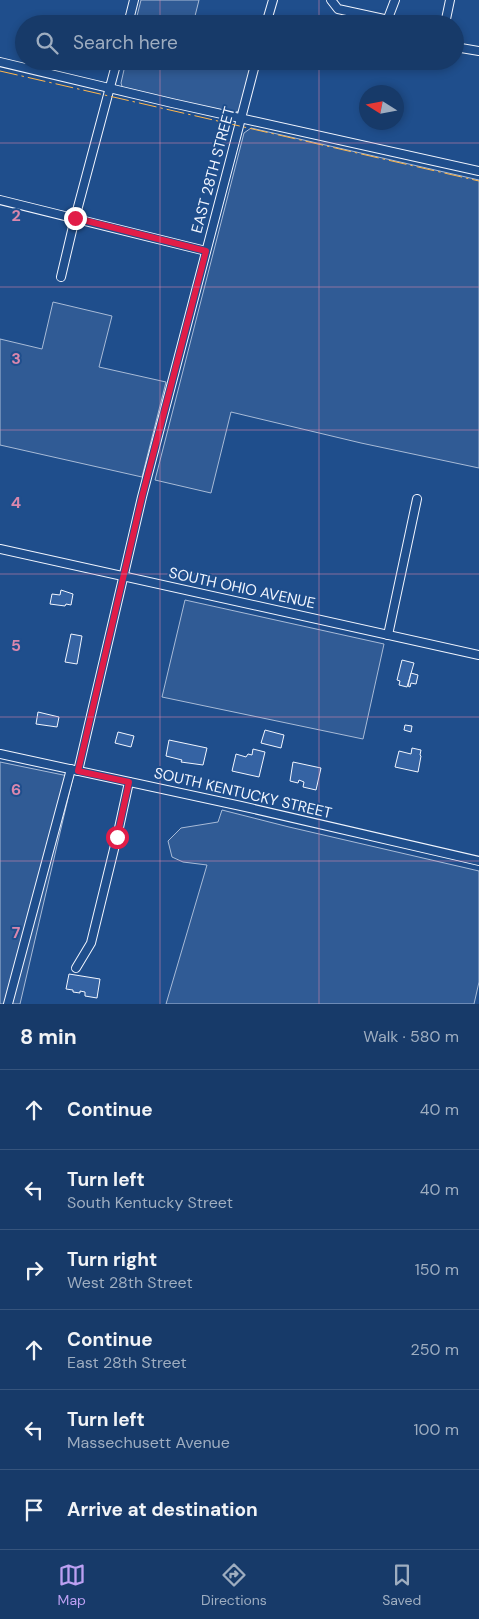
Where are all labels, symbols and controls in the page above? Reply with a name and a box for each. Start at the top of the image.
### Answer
search box [15,15,464,70]
icon: search [33,29,61,57]
text: Search here [73,30,178,55]
north arrow [359,85,404,130]
street label: EAST 28TH STREET [187,105,239,235]
text: 2 [11,205,21,226]
route end [64,207,87,230]
text: 3 [11,348,21,369]
text: 4 [11,492,21,513]
street label: SOUTH OHIO AVENUE [167,563,317,613]
text: 5 [11,635,21,656]
street label: SOUTH KENTUCKY STREET [152,763,334,823]
text: 6 [11,779,21,800]
route start [106,826,129,849]
text: 7 [12,922,21,943]
text: 8 min [20,1023,77,1051]
text: Walk · 580 m [363,1026,459,1047]
icon: ahead [20,1096,48,1124]
text: Continue [67,1097,153,1122]
text: 40 m [420,1099,459,1120]
text: Turn left [67,1167,145,1192]
icon: left [20,1176,48,1204]
text: 40 m [420,1179,459,1200]
text: South Kentucky Street [67,1192,233,1213]
text: Turn right [67,1247,157,1272]
icon: right [20,1256,48,1284]
text: 150 m [415,1259,459,1280]
text: West 28th Street [67,1272,193,1293]
text: Continue [67,1327,153,1352]
icon: ahead [20,1336,48,1364]
text: 250 m [411,1339,459,1360]
text: East 28th Street [67,1352,187,1373]
text: Turn left [67,1407,145,1432]
icon: left [20,1416,48,1444]
text: 100 m [414,1419,459,1440]
text: Massechusett Avenue [67,1432,230,1453]
icon: arrive [20,1496,48,1524]
text: Arrive at destination [67,1497,258,1522]
tab: Map [58,1561,86,1609]
tab: Directions [201,1561,267,1609]
tab: Saved [382,1561,421,1609]

